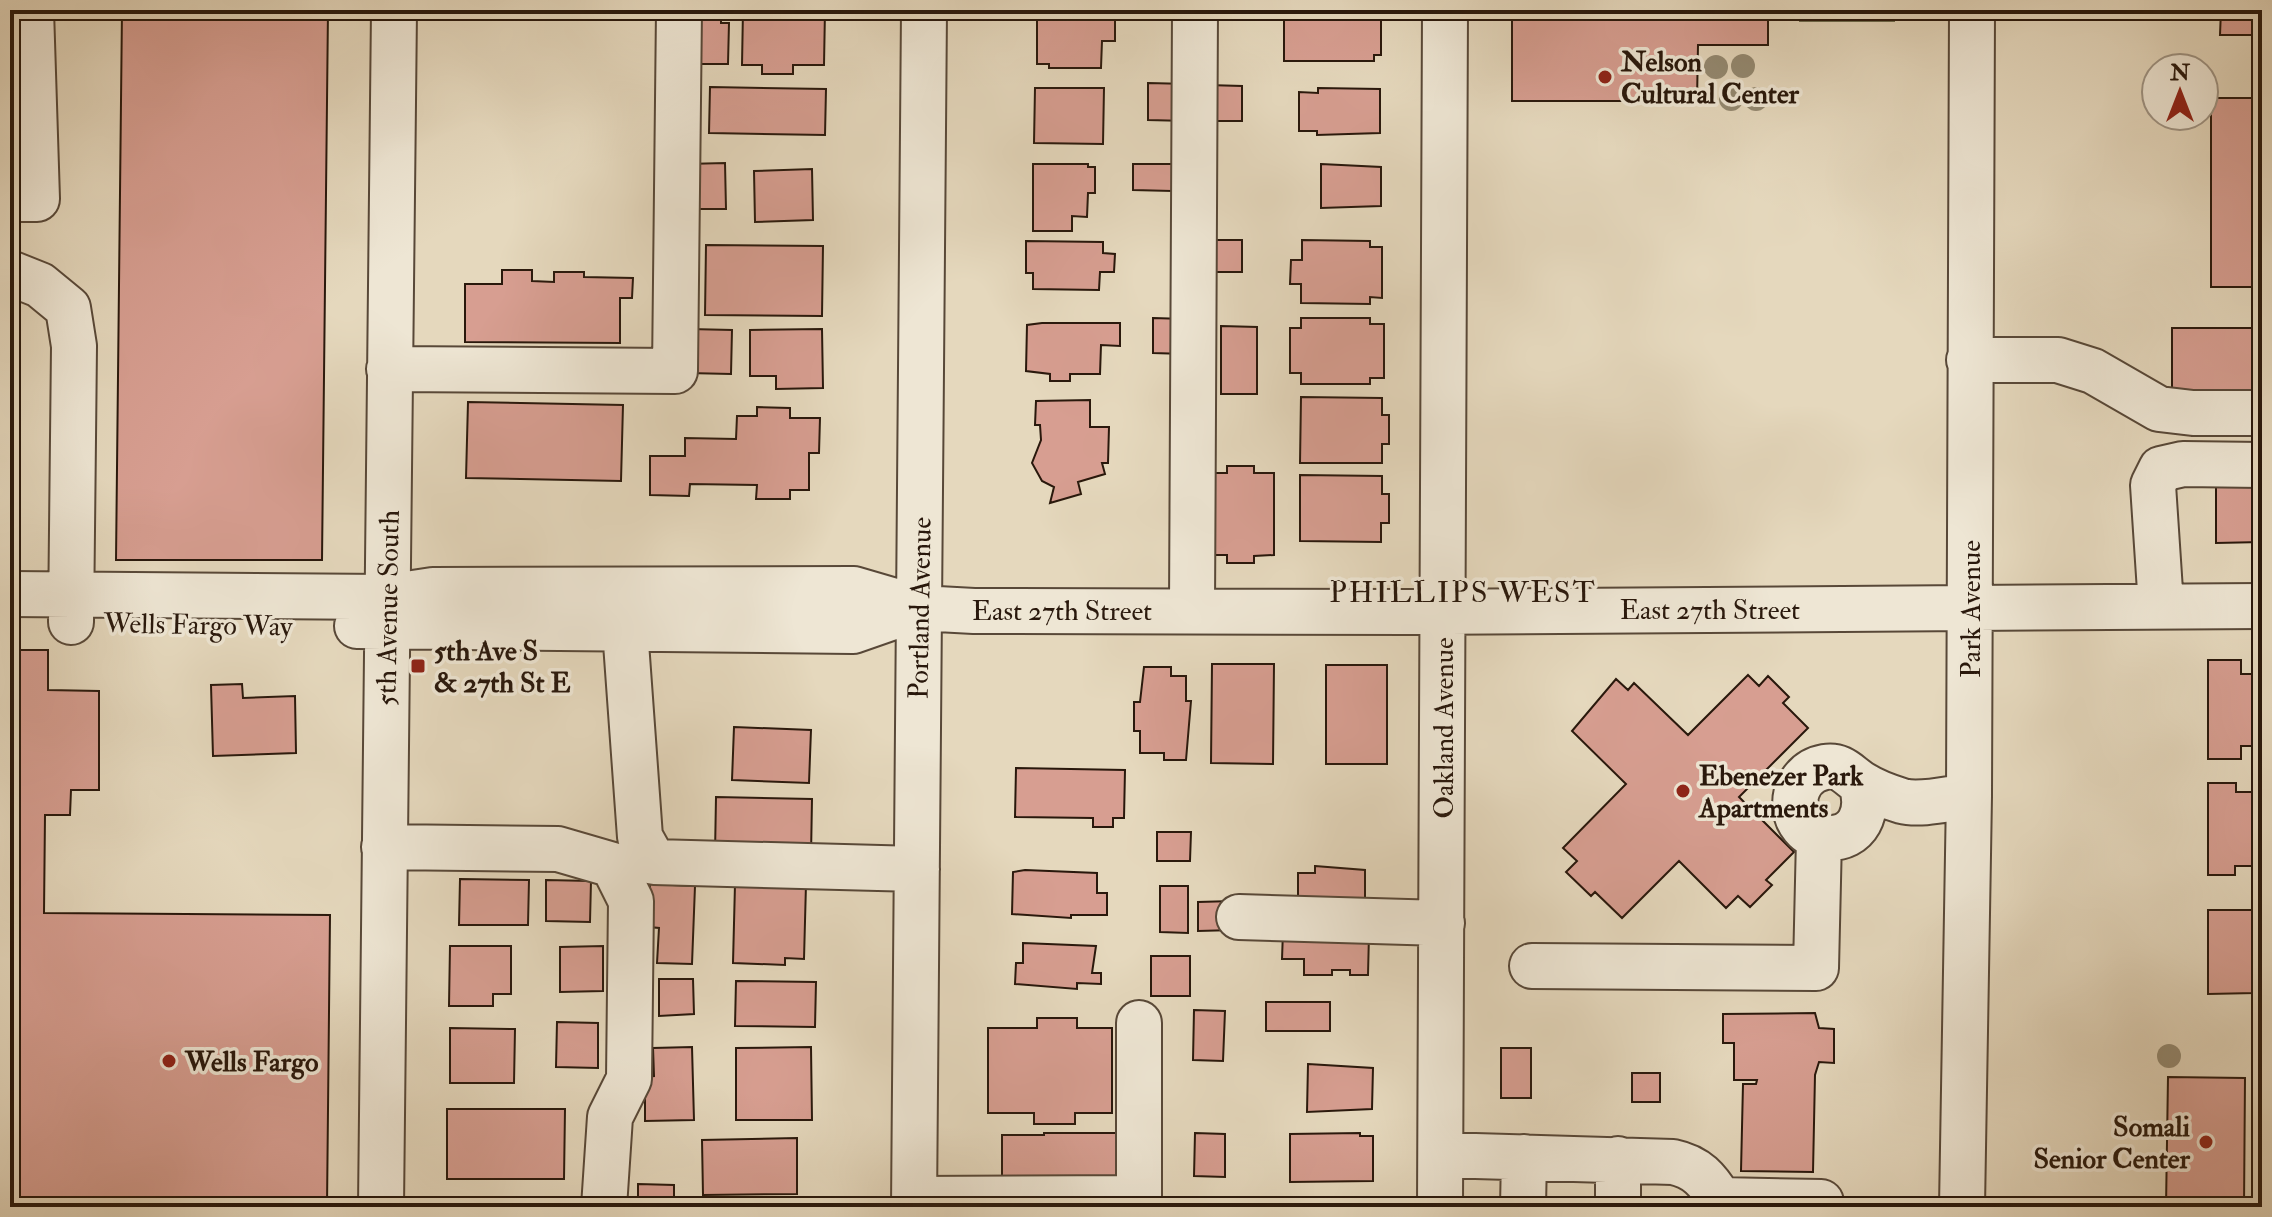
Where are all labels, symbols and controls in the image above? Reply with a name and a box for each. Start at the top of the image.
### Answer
place label: Nelson Cultural Center [1620,45,1800,112]
north arrow [2140,52,2220,132]
text: N [2169,59,2190,87]
marker: Nelson Cultural Center [1596,68,1614,86]
street label: 5th Avenue South [369,509,408,706]
street label: Portland Avenue [901,516,940,699]
street label: Park Avenue [1954,540,1989,678]
district label: PHILLIPS WEST [1329,574,1597,611]
street label: East 27th Street [1620,593,1800,628]
street label: East 27th Street [972,594,1152,629]
street label: Wells Fargo Way [102,606,293,645]
place label: 5th Ave S & 27th St E [434,634,571,701]
street label: Oakland Avenue [1427,637,1462,819]
marker: 5th Ave S & 27th St E [409,657,427,675]
place label: Ebenezer Park Apartments [1698,759,1864,826]
marker: Ebenezer Park Apartments [1674,782,1692,800]
place label: Wells Fargo [184,1045,319,1080]
marker: Wells Fargo [160,1052,178,1070]
place label: Somali Senior Center [2033,1110,2191,1177]
marker: Somali Senior Center [2197,1133,2215,1151]

